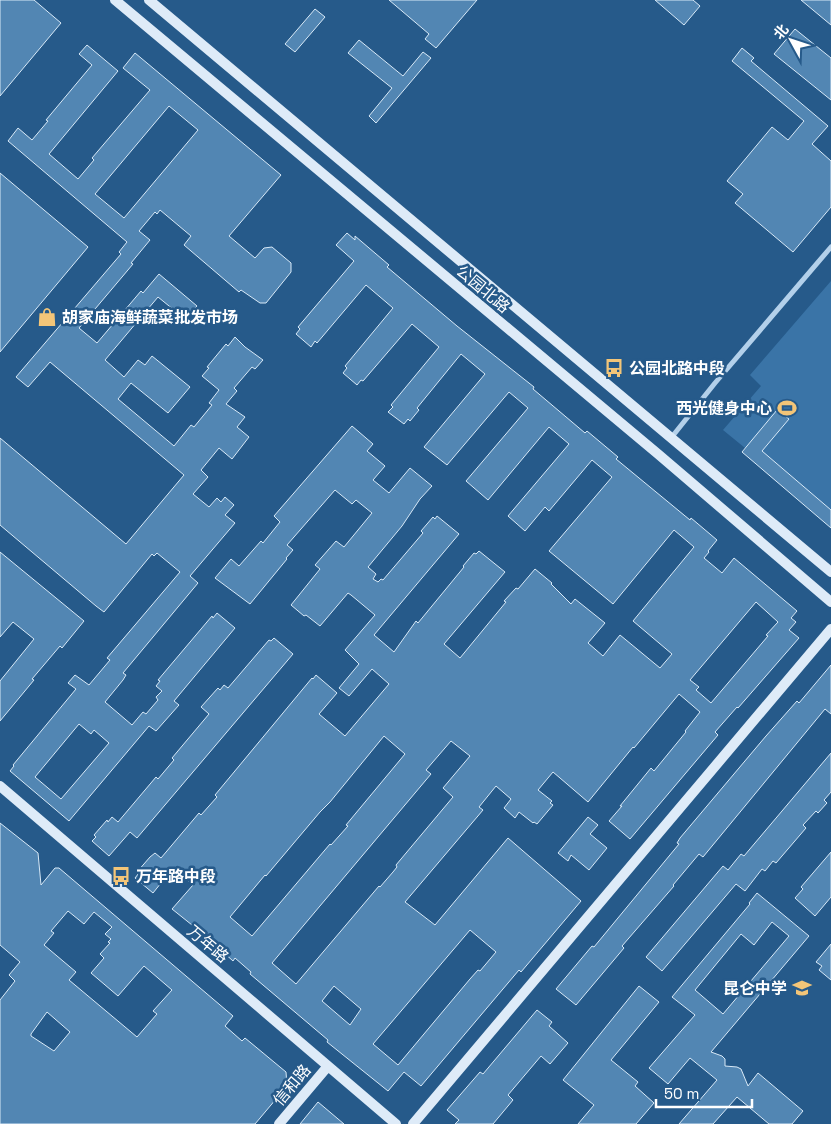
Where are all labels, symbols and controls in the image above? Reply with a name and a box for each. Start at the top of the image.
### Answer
north arrow [766,15,816,65]
text: 北 [770,20,792,43]
street label: 公园北路 [452,260,514,318]
shop icon: 胡家庙海鲜蔬菜批发市场 [36,306,58,328]
place label: 胡家庙海鲜蔬菜批发市场 [62,307,238,328]
bus stop icon: 公园北路中段 [603,357,625,379]
place label: 公园北路中段 [629,358,725,379]
sports icon: 西光健身中心 [776,397,798,419]
place label: 西光健身中心 [676,398,772,419]
bus stop icon: 万年路中段 [110,865,132,887]
place label: 万年路中段 [136,866,216,887]
street label: 万年路 [183,921,233,967]
school or university icon: 昆仑中学 [791,977,813,999]
place label: 昆仑中学 [723,978,787,999]
street label: 信和路 [269,1060,315,1110]
scale bar [656,1076,752,1108]
text: 50 m [664,1084,699,1103]

